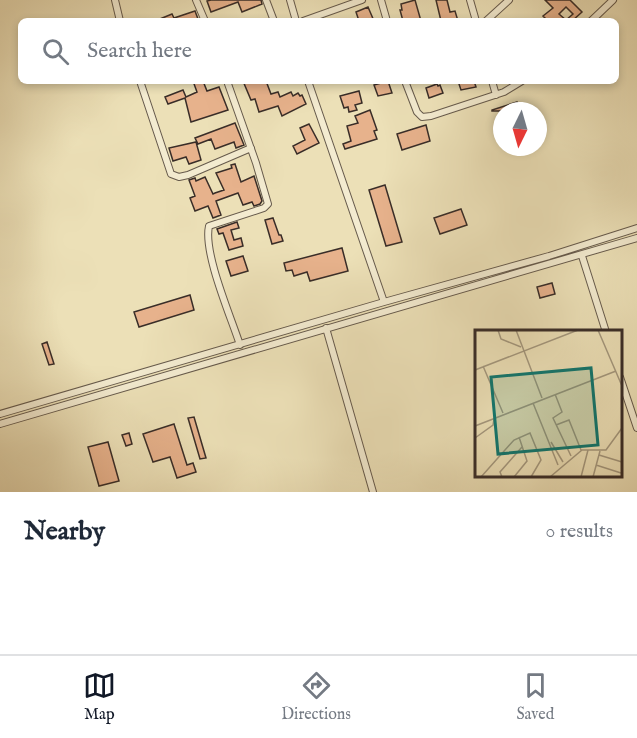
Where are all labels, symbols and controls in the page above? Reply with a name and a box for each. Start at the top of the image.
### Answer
search box [18,18,619,84]
icon: search [39,35,72,68]
text: Search here [87,37,192,65]
north arrow [493,102,547,156]
inset map [475,330,622,477]
text: Nearby [24,515,105,548]
text: 0 results [546,519,613,544]
tab: Map [83,669,116,725]
tab: Directions [281,669,351,725]
tab: Saved [516,669,554,725]

